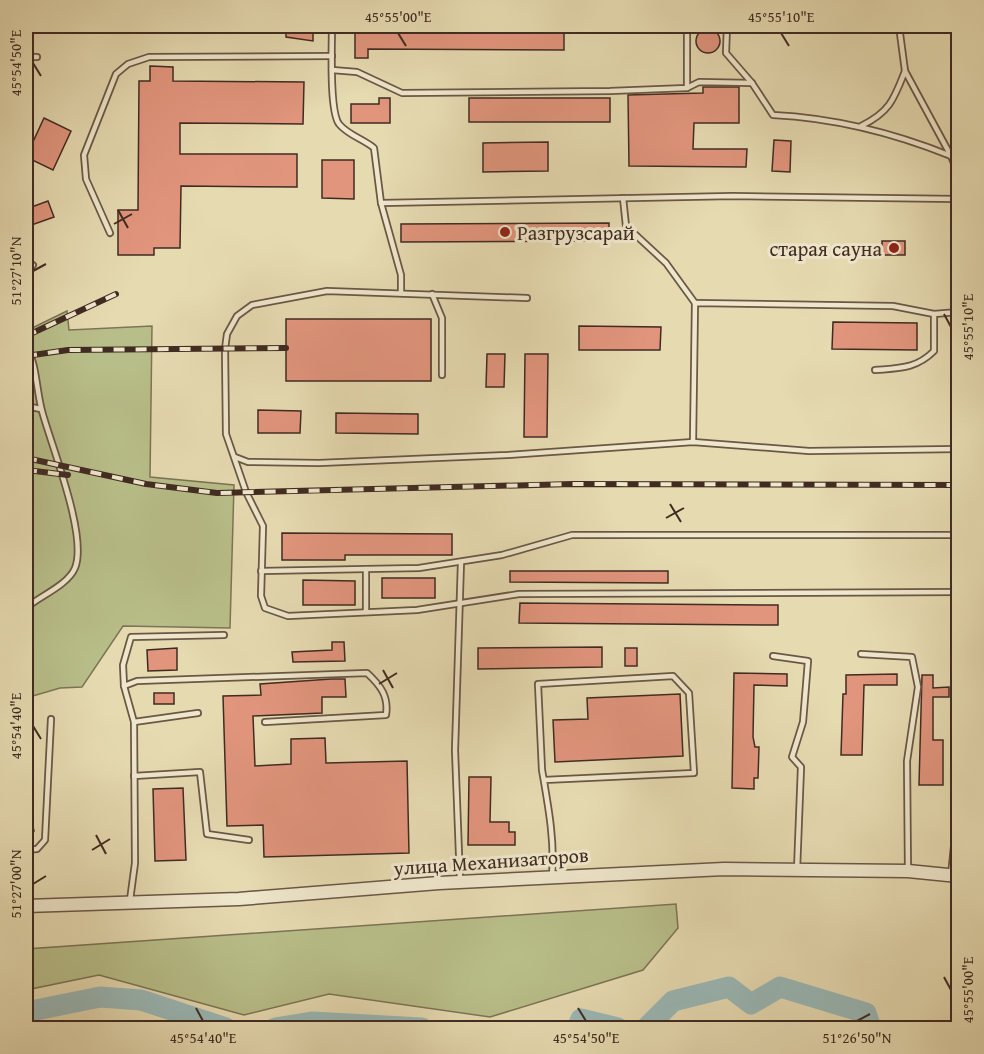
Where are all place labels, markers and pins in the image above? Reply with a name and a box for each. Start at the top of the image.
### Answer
place label: Разгрузсарай [517,218,635,247]
marker: Разгрузсарай [498,225,512,239]
place label: старая сауна [769,234,882,263]
marker: старая сауна [887,241,901,255]

